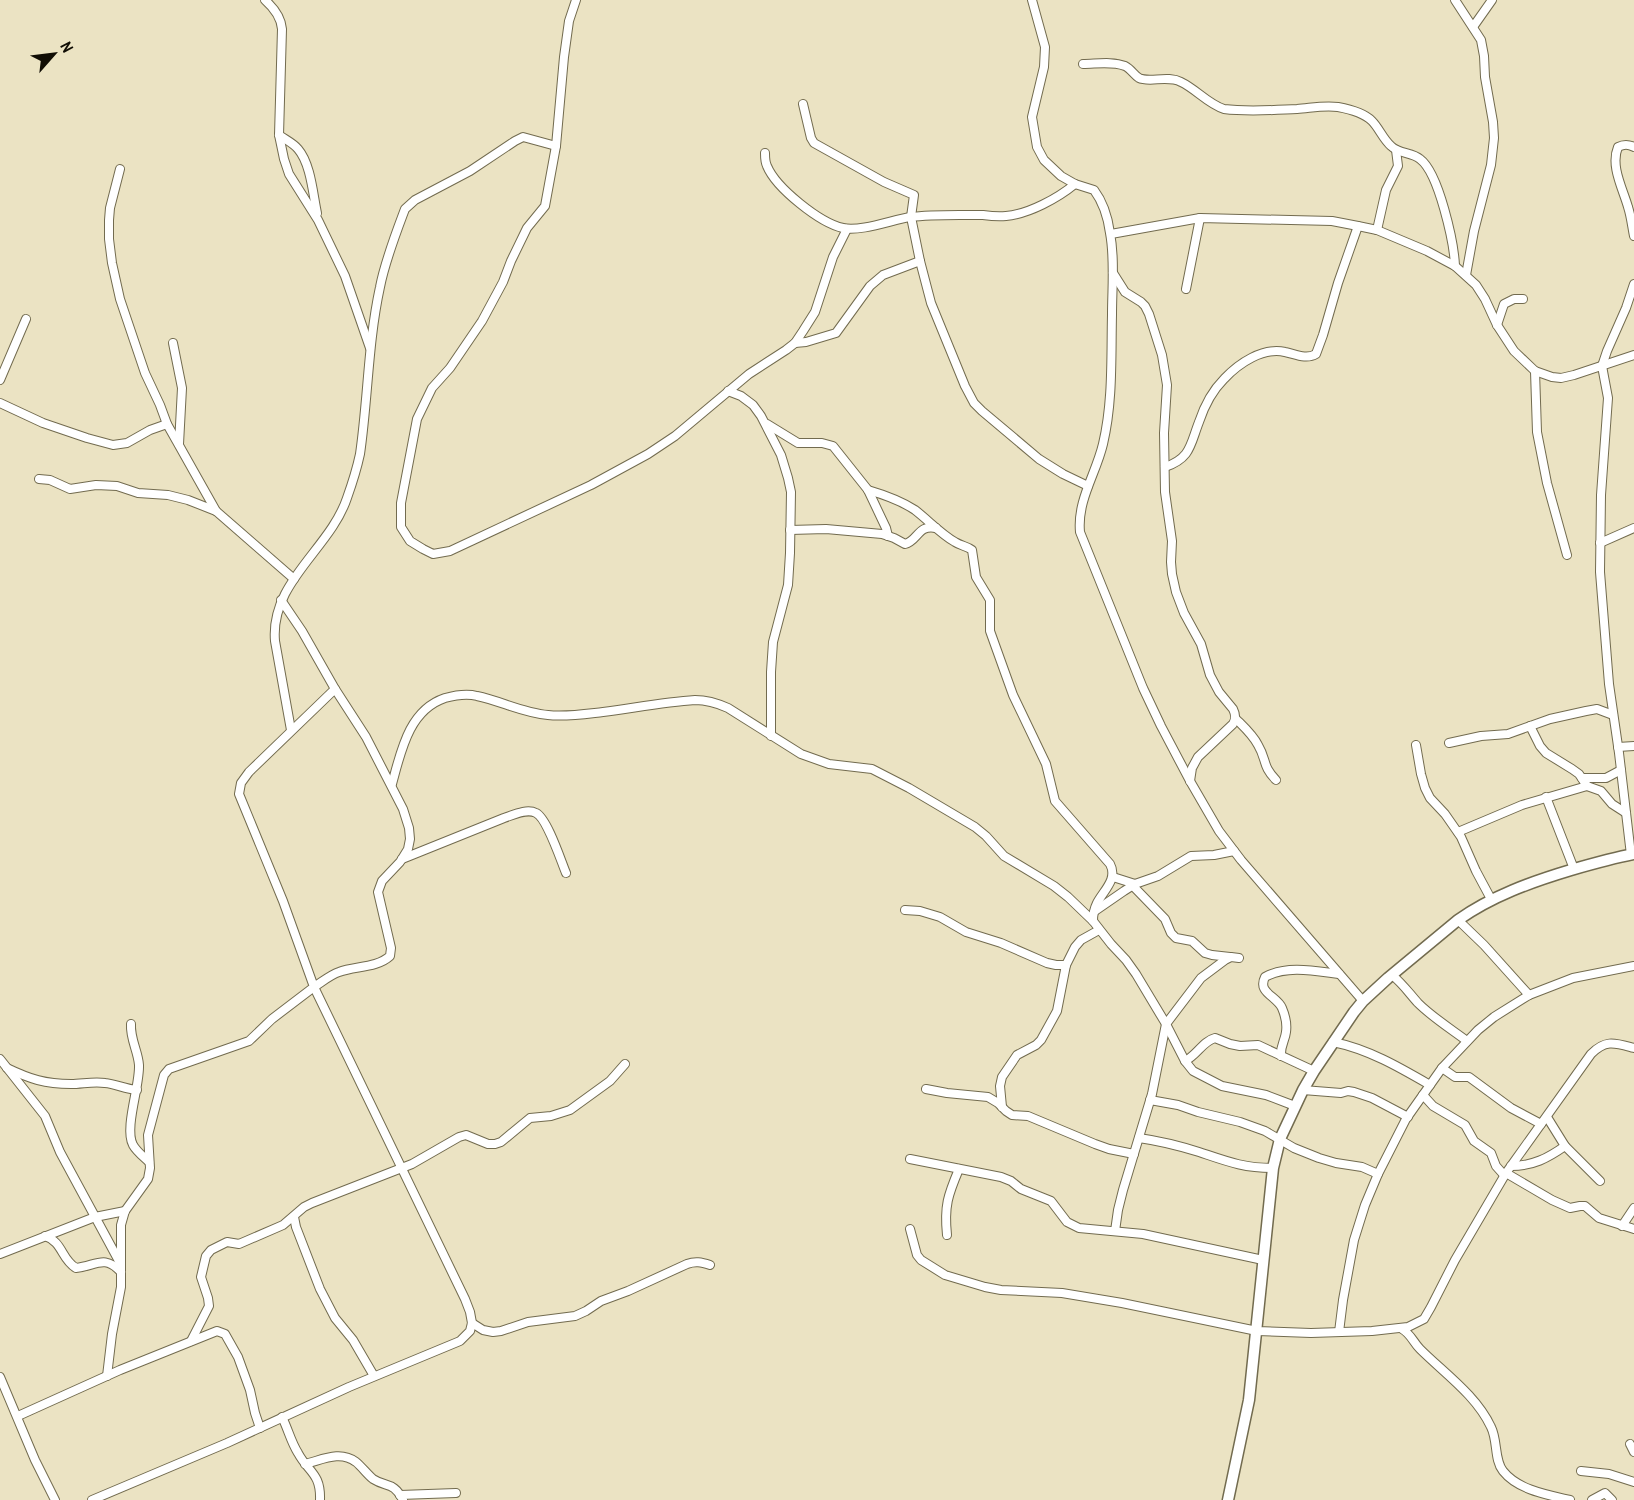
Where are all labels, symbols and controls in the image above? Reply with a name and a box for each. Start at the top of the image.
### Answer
north arrow [24,24,84,84]
text: N [55,38,79,56]

